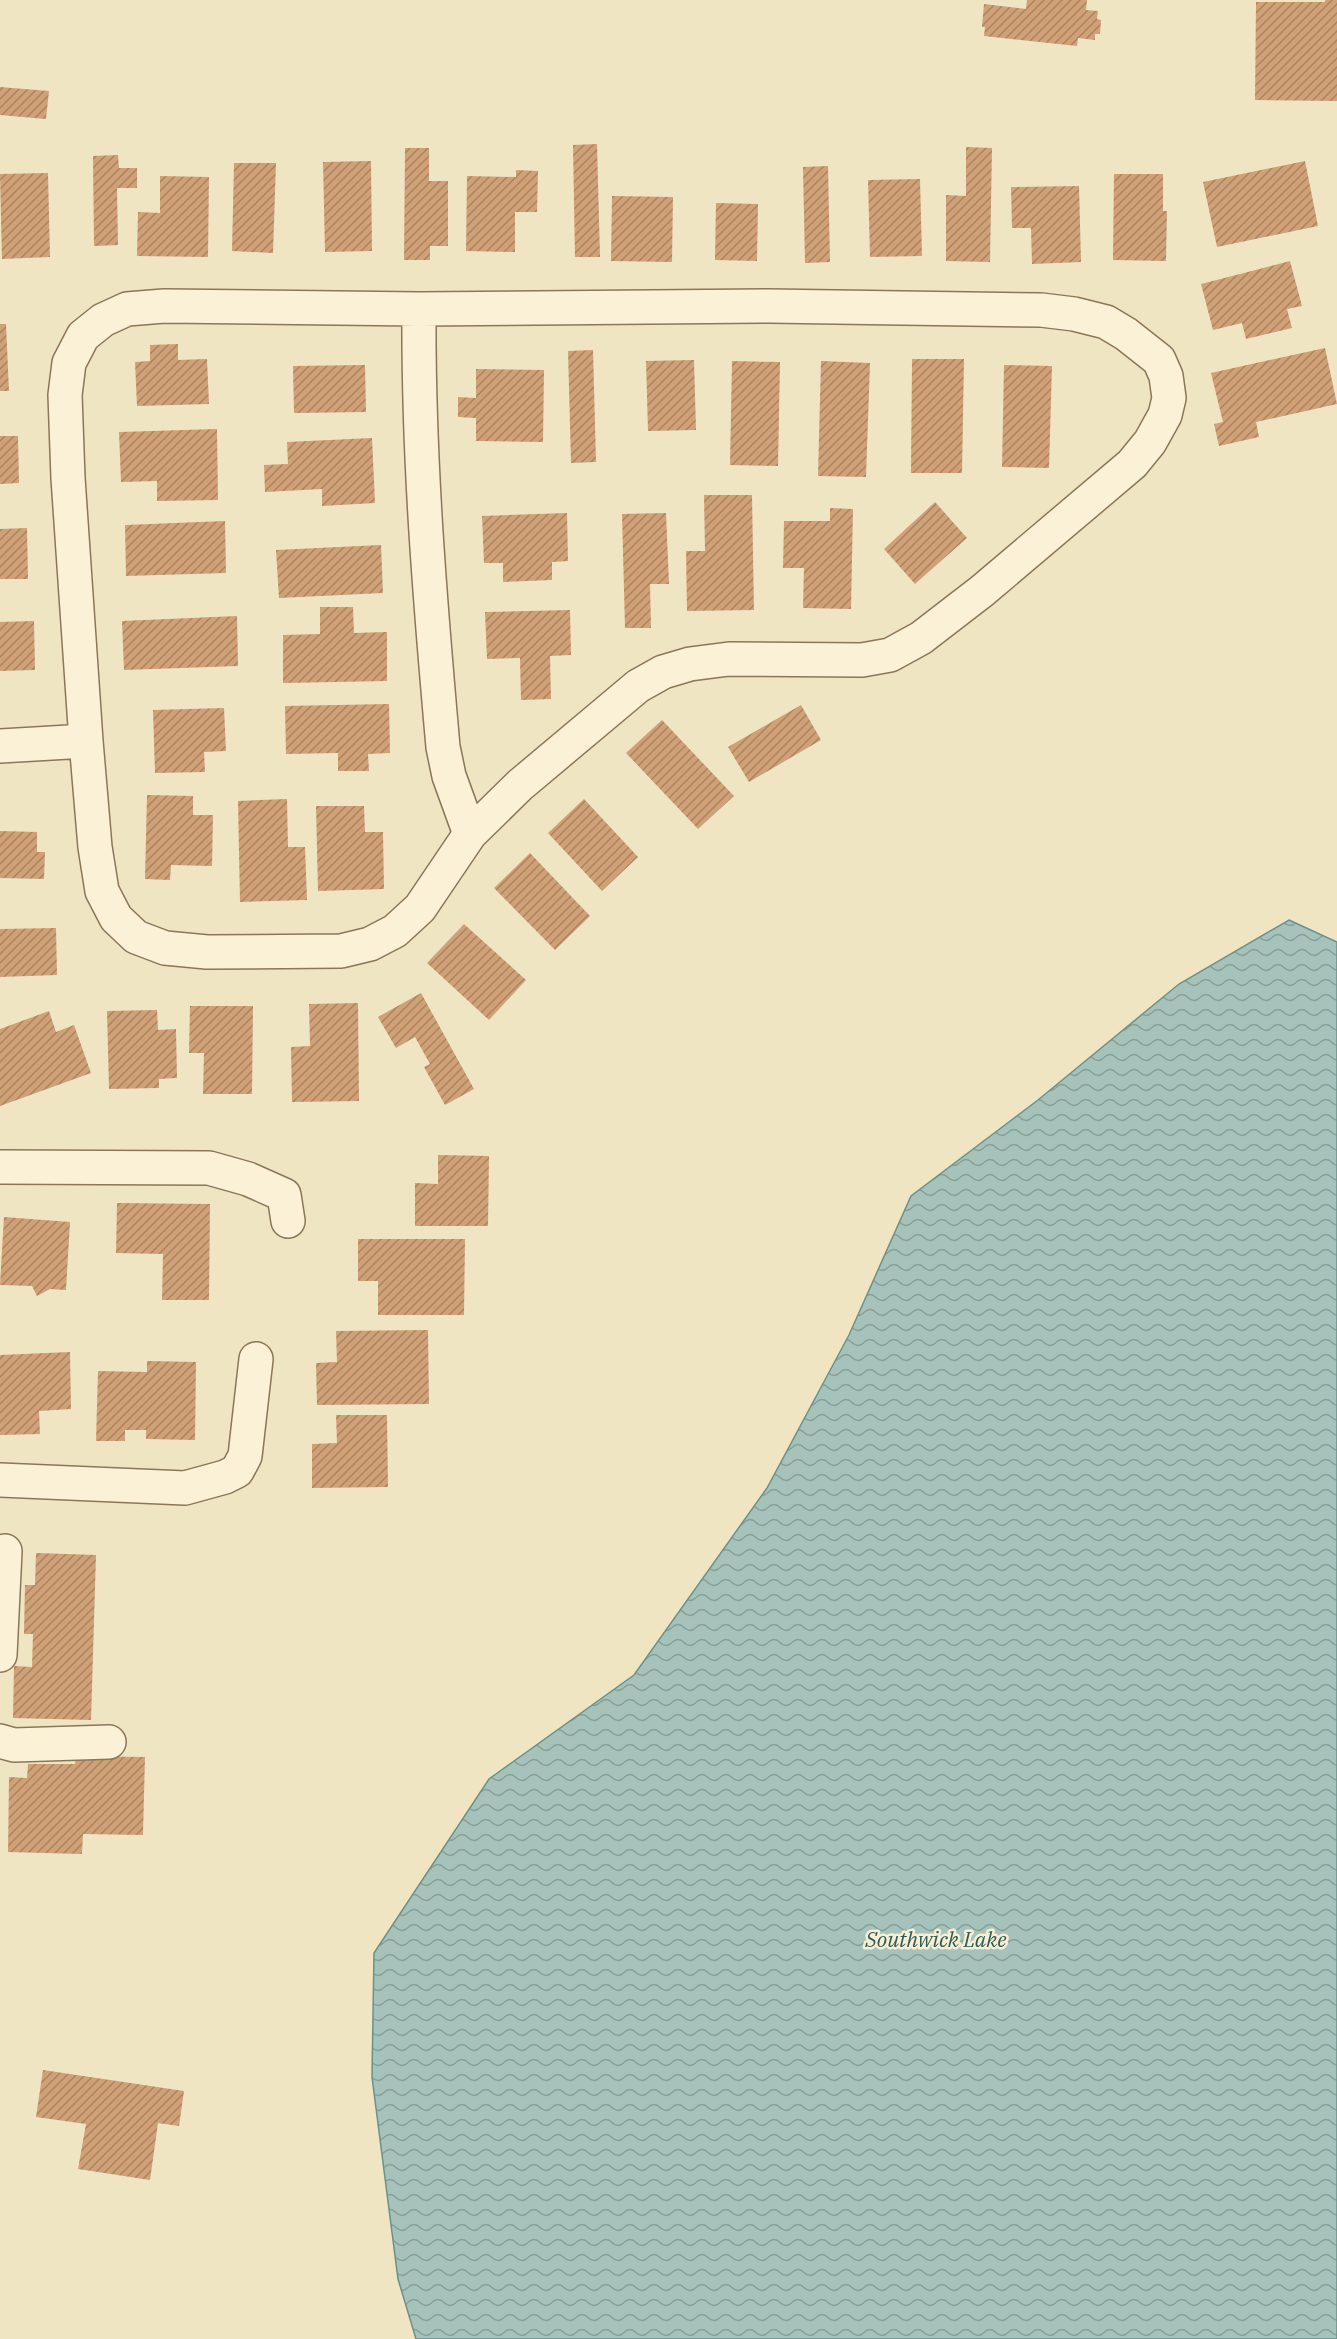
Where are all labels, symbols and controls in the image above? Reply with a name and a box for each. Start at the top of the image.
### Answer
water label: Southwick Lake [864,1925,1007,1953]

